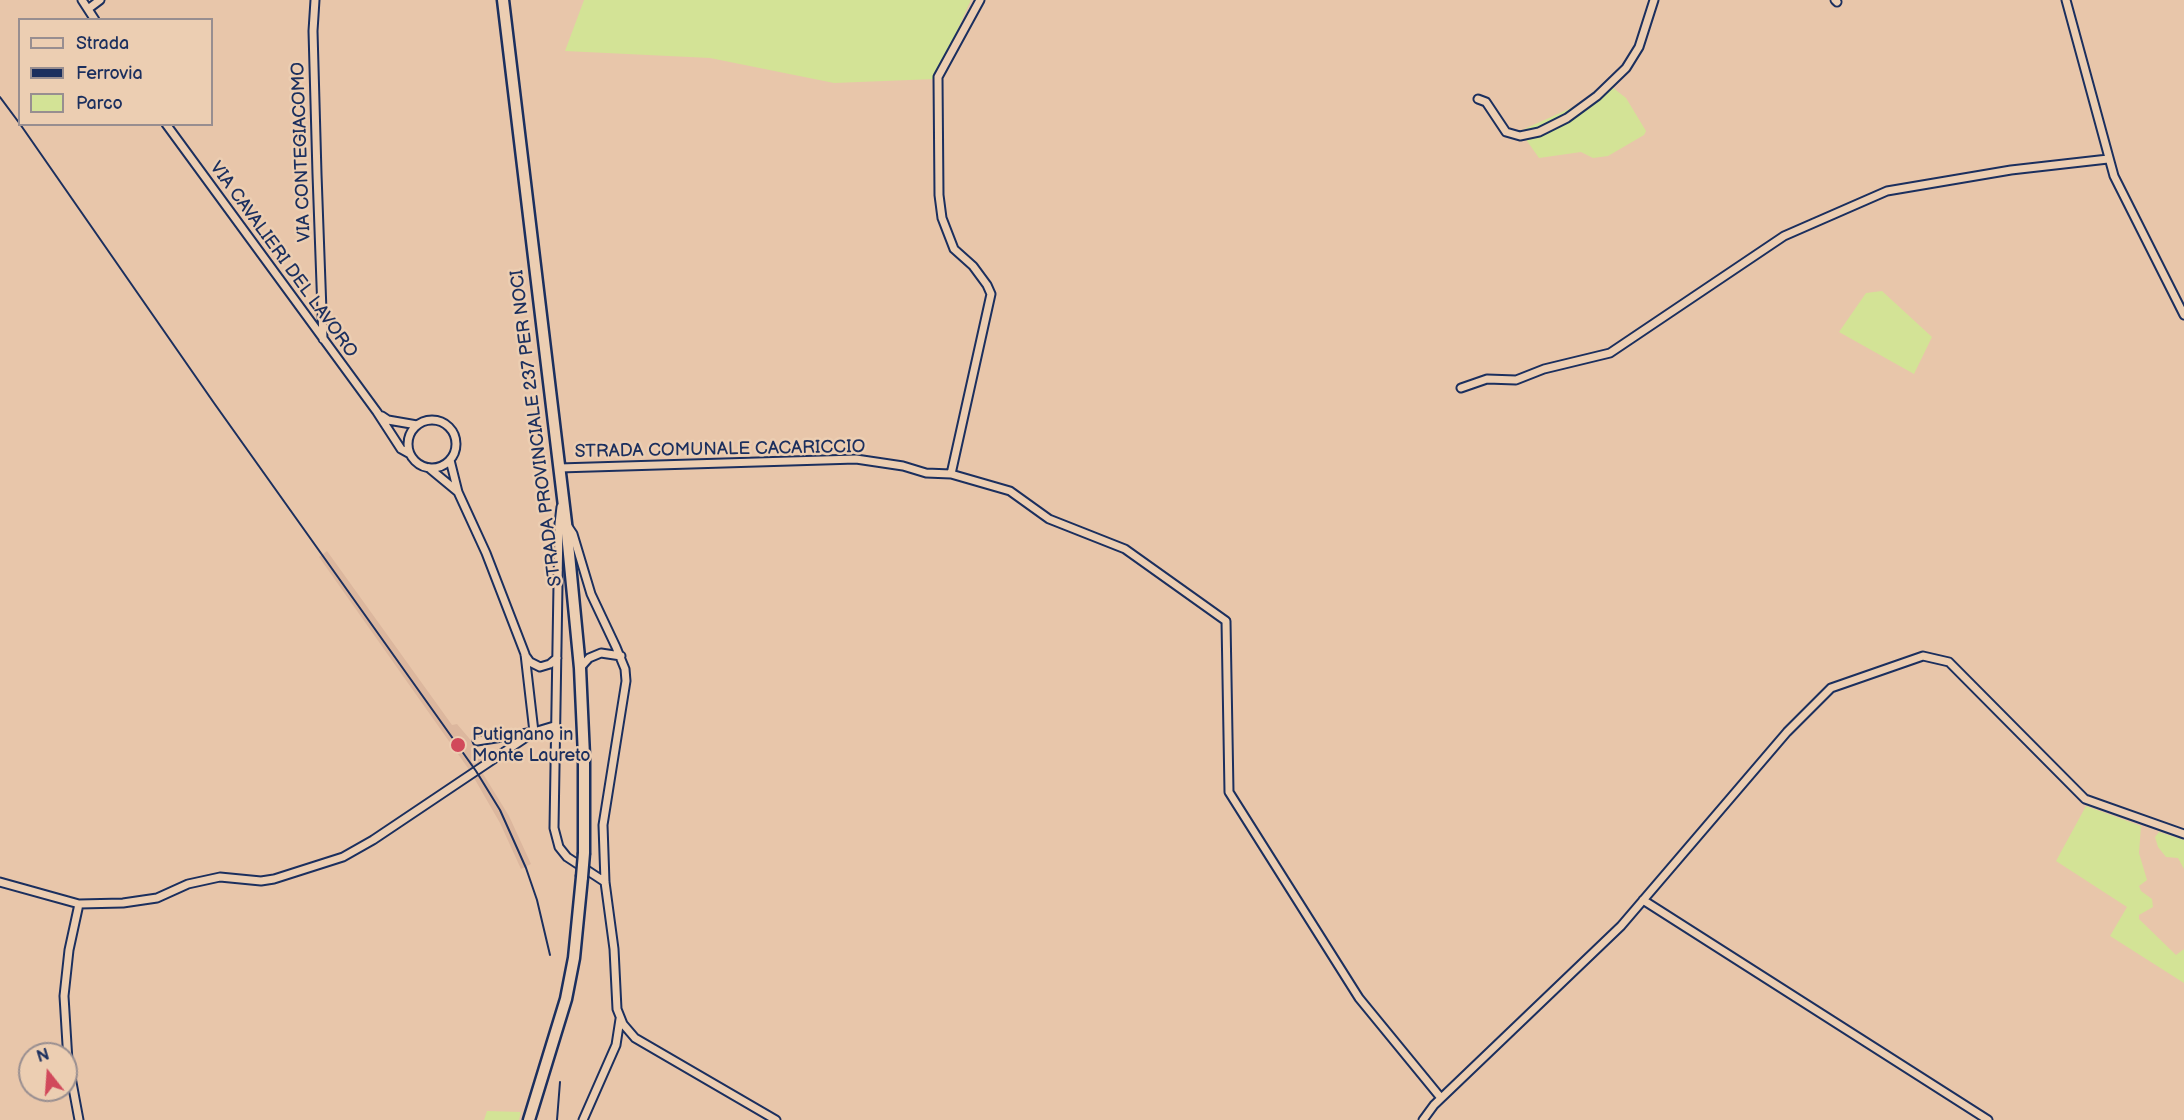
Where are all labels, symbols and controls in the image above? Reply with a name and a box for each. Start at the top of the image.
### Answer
legend [18,18,213,126]
text: Strada [76,33,129,54]
street label: VIA CONTEGIACOMO [288,61,316,243]
text: Ferrovia [76,63,143,84]
text: Parco [76,93,123,114]
street label: VIA CAVALIERI DEL LAVORO [205,158,361,362]
street label: STRADA PROVINCIALE 237 PER NOCI [507,268,567,588]
street label: STRADA COMUNALE CACARICCIO [574,437,866,463]
place label: Putignano in Monte Laureto [472,724,590,766]
marker: Putignano in Monte Laureto [449,736,467,754]
north arrow [18,1042,78,1102]
text: N [35,1045,52,1067]

